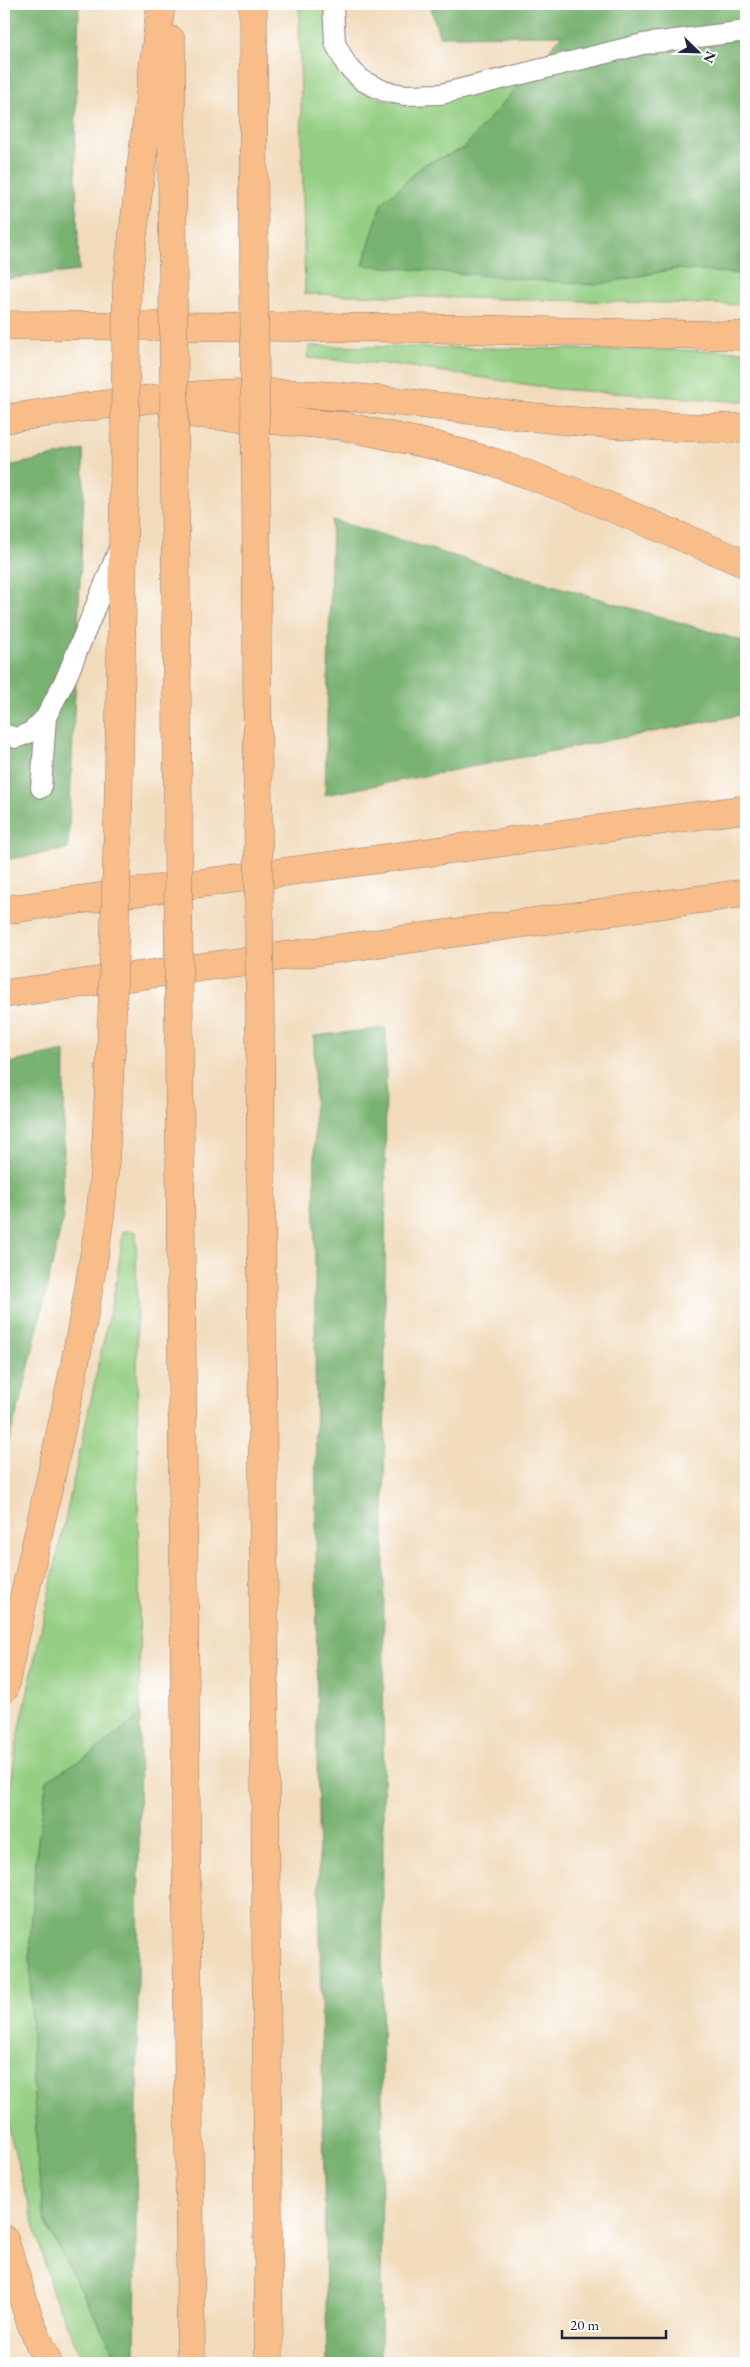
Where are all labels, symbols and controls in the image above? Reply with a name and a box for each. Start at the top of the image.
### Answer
north arrow [672,28,722,78]
text: N [699,48,720,66]
scale bar [562,2307,666,2339]
text: 20 m [570,2315,599,2334]

